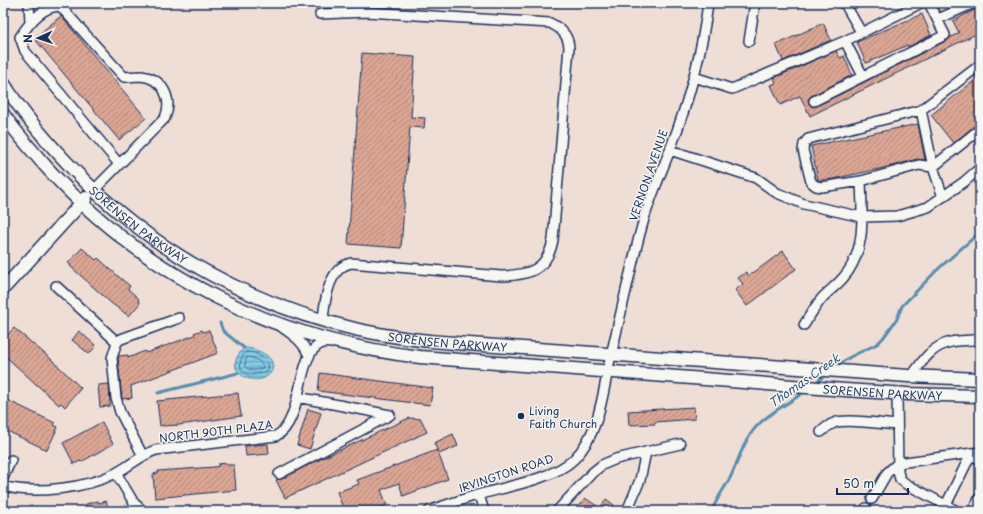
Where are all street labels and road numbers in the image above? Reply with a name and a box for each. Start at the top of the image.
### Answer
street label: VERNON AVENUE [624,127,672,223]
street label: SORENSEN PARKWAY [86,181,191,268]
street label: SORENSEN PARKWAY [386,327,508,355]
street label: SORENSEN PARKWAY [822,380,943,403]
street label: NORTH 90TH PLAZA [158,416,274,446]
street label: IRVINGTON ROAD [456,450,556,496]

